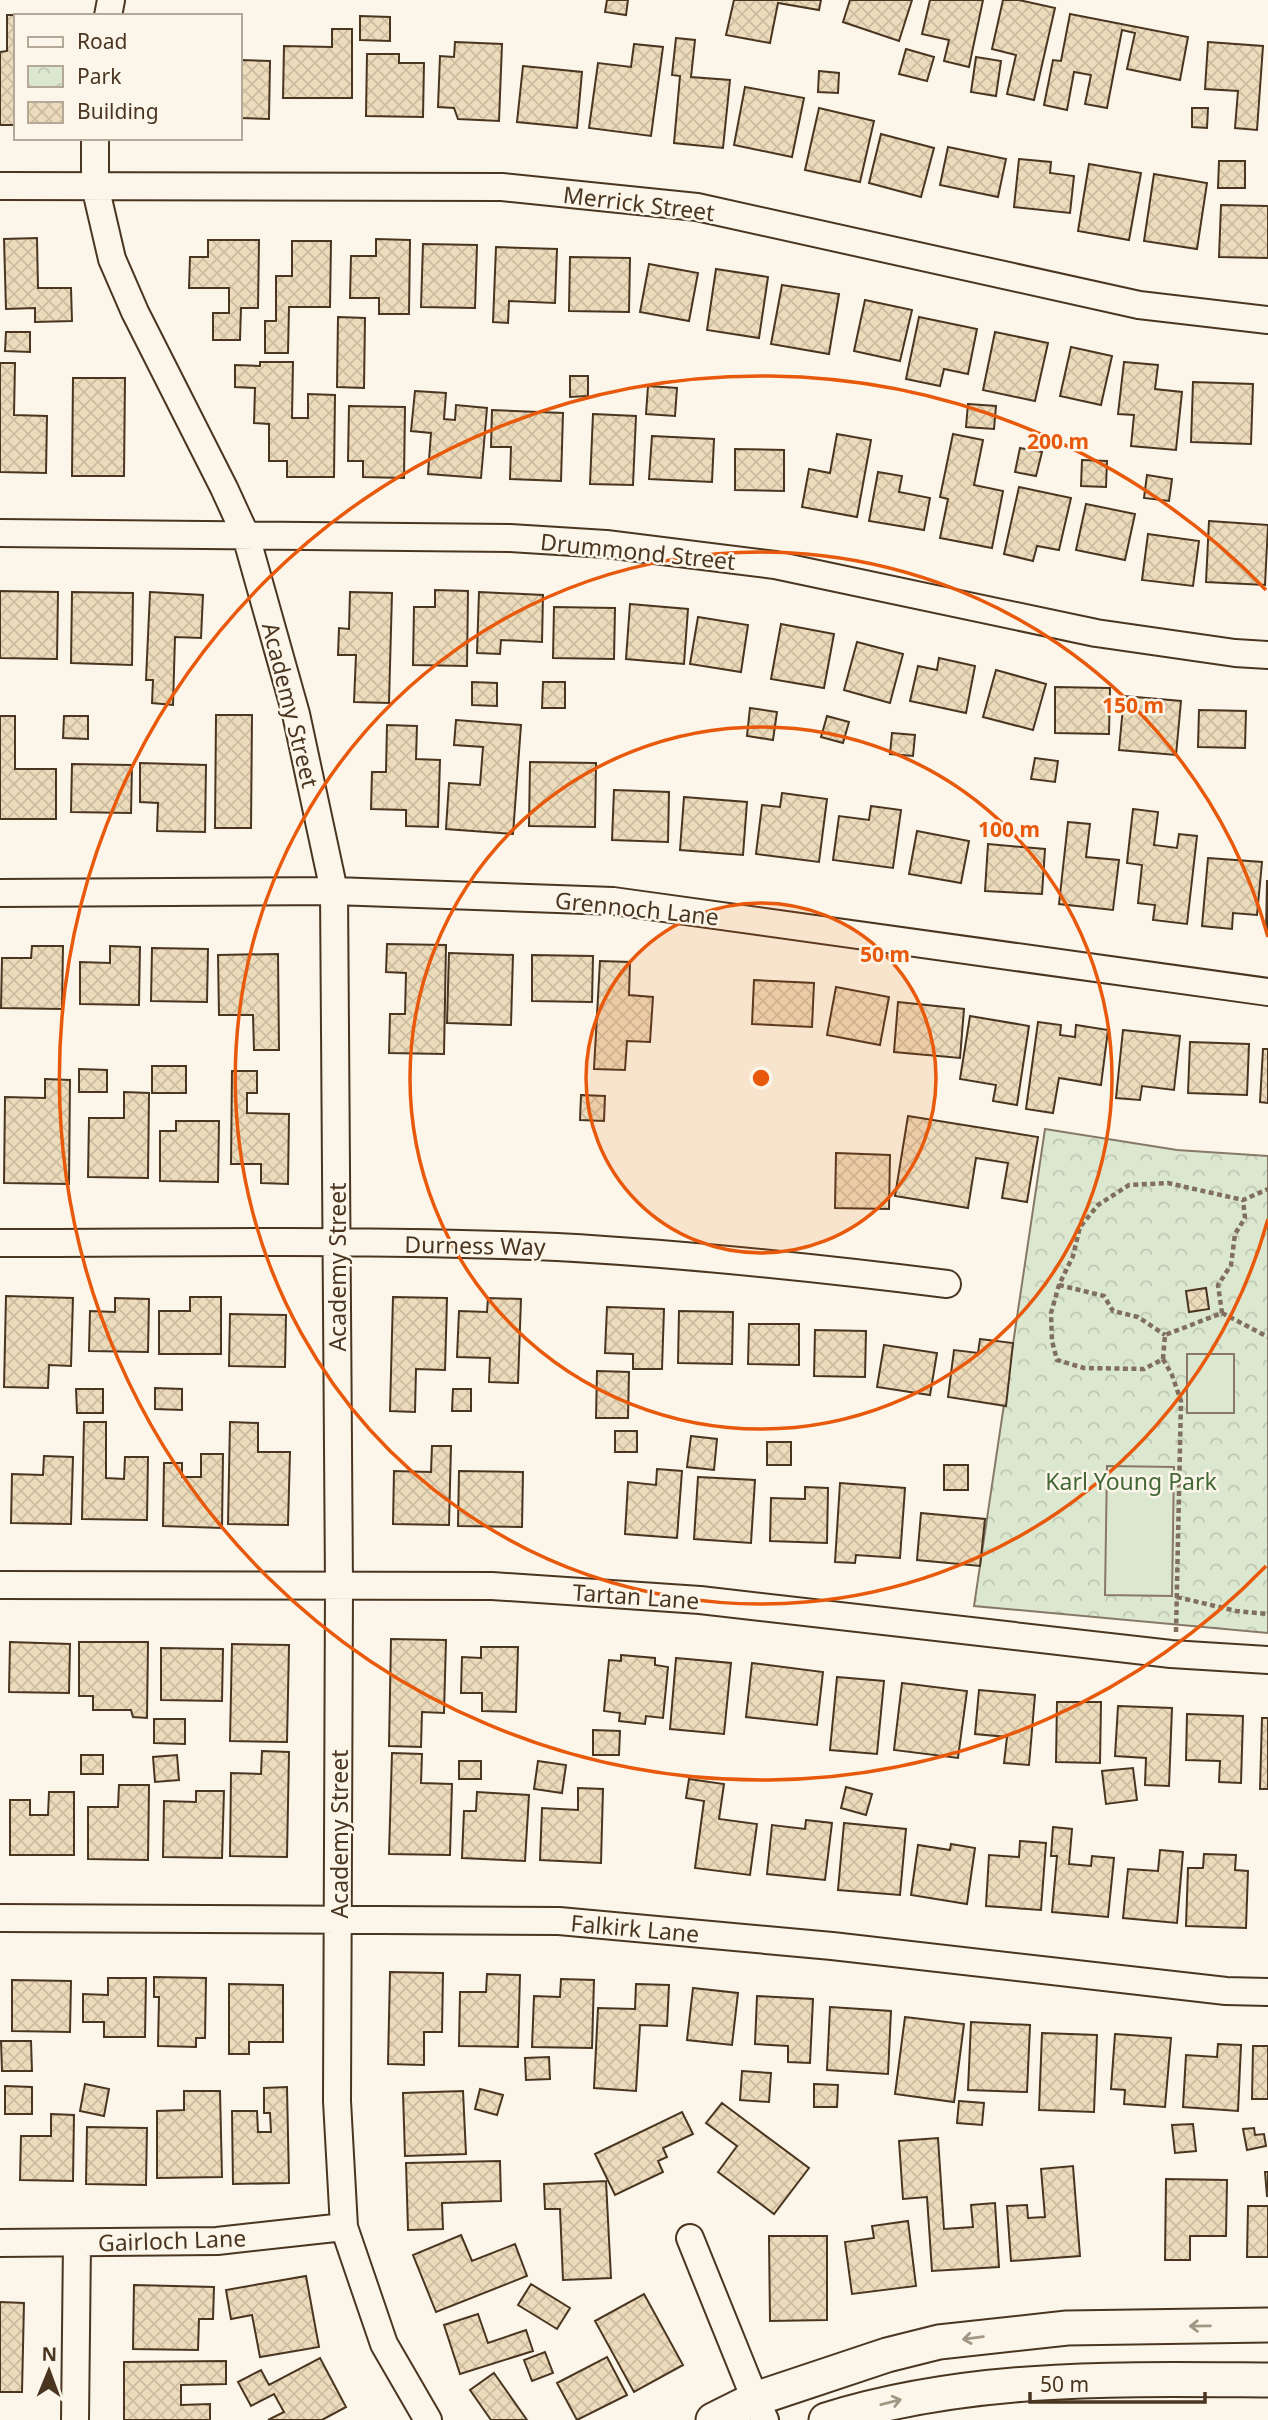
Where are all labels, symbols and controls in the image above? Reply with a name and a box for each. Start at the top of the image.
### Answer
legend [14,14,242,140]
text: Road [77,27,127,55]
text: Park [77,62,122,90]
text: Building [77,97,159,125]
street label: Merrick Street [561,178,717,228]
text: 200 m [1027,427,1089,455]
street label: Drummond Street [539,525,737,577]
street label: Academy Street [255,619,327,791]
text: 150 m [1102,691,1164,719]
text: 100 m [978,815,1040,843]
street label: Grennoch Lane [554,883,720,933]
text: 50 m [860,940,910,968]
centre of rings [749,1066,773,1090]
street label: Academy Street [321,1182,353,1352]
street label: Durness Way [404,1228,546,1262]
park label: Karl Young Park [1045,1465,1217,1497]
street label: Tartan Lane [572,1576,700,1616]
street label: Academy Street [323,1749,355,1919]
street label: Falkirk Lane [569,1906,701,1950]
street label: Gairloch Lane [97,2221,247,2259]
one-way arrow [1189,2319,1212,2333]
one-way arrow [962,2331,985,2344]
north arrow [14,2336,84,2406]
text: N [41,2341,57,2367]
scale bar [1030,2360,1205,2404]
text: 50 m [1040,2370,1089,2398]
one-way arrow [879,2395,902,2408]

